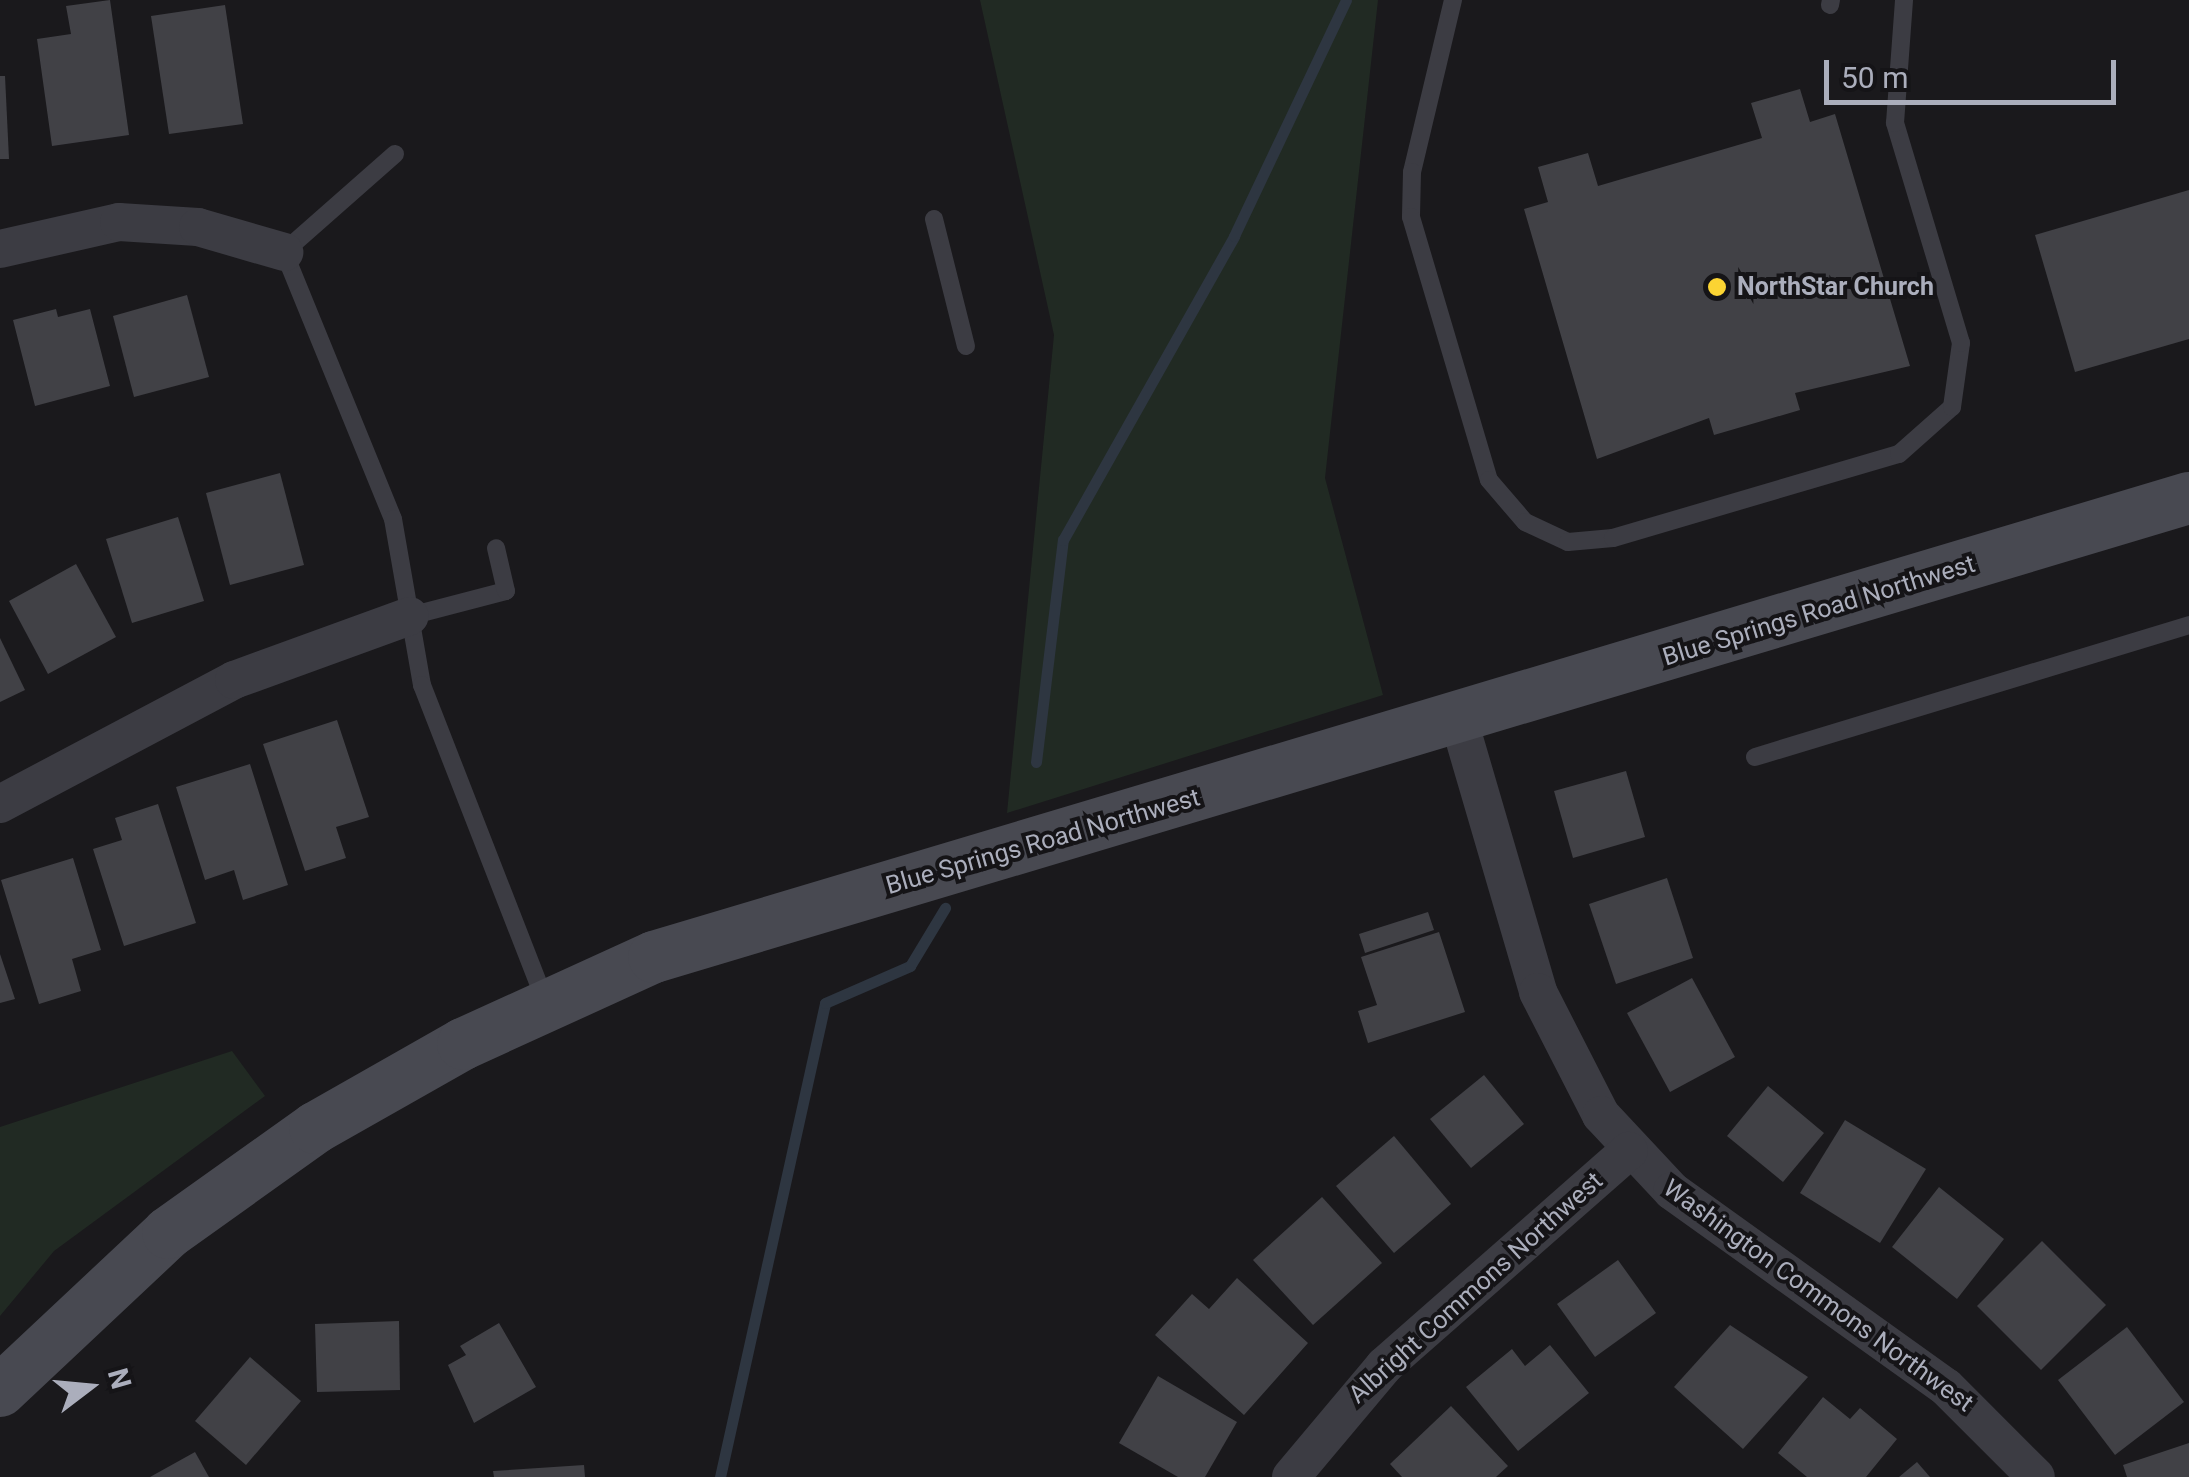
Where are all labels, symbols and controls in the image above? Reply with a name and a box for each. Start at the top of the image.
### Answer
scale bar [1829,40,2122,102]
text: 50 m [1841,60,1908,95]
place label: NorthStar Church [1737,272,1934,302]
marker: NorthStar Church [1706,276,1728,298]
street label: Blue Springs Road Northwest [1659,549,1979,673]
street label: Blue Springs Road Northwest [883,783,1203,901]
street label: Albright Commons Northwest [1343,1166,1609,1410]
street label: Washington Commons Northwest [1657,1173,1979,1419]
north arrow [40,1337,140,1437]
text: N [101,1365,138,1393]

